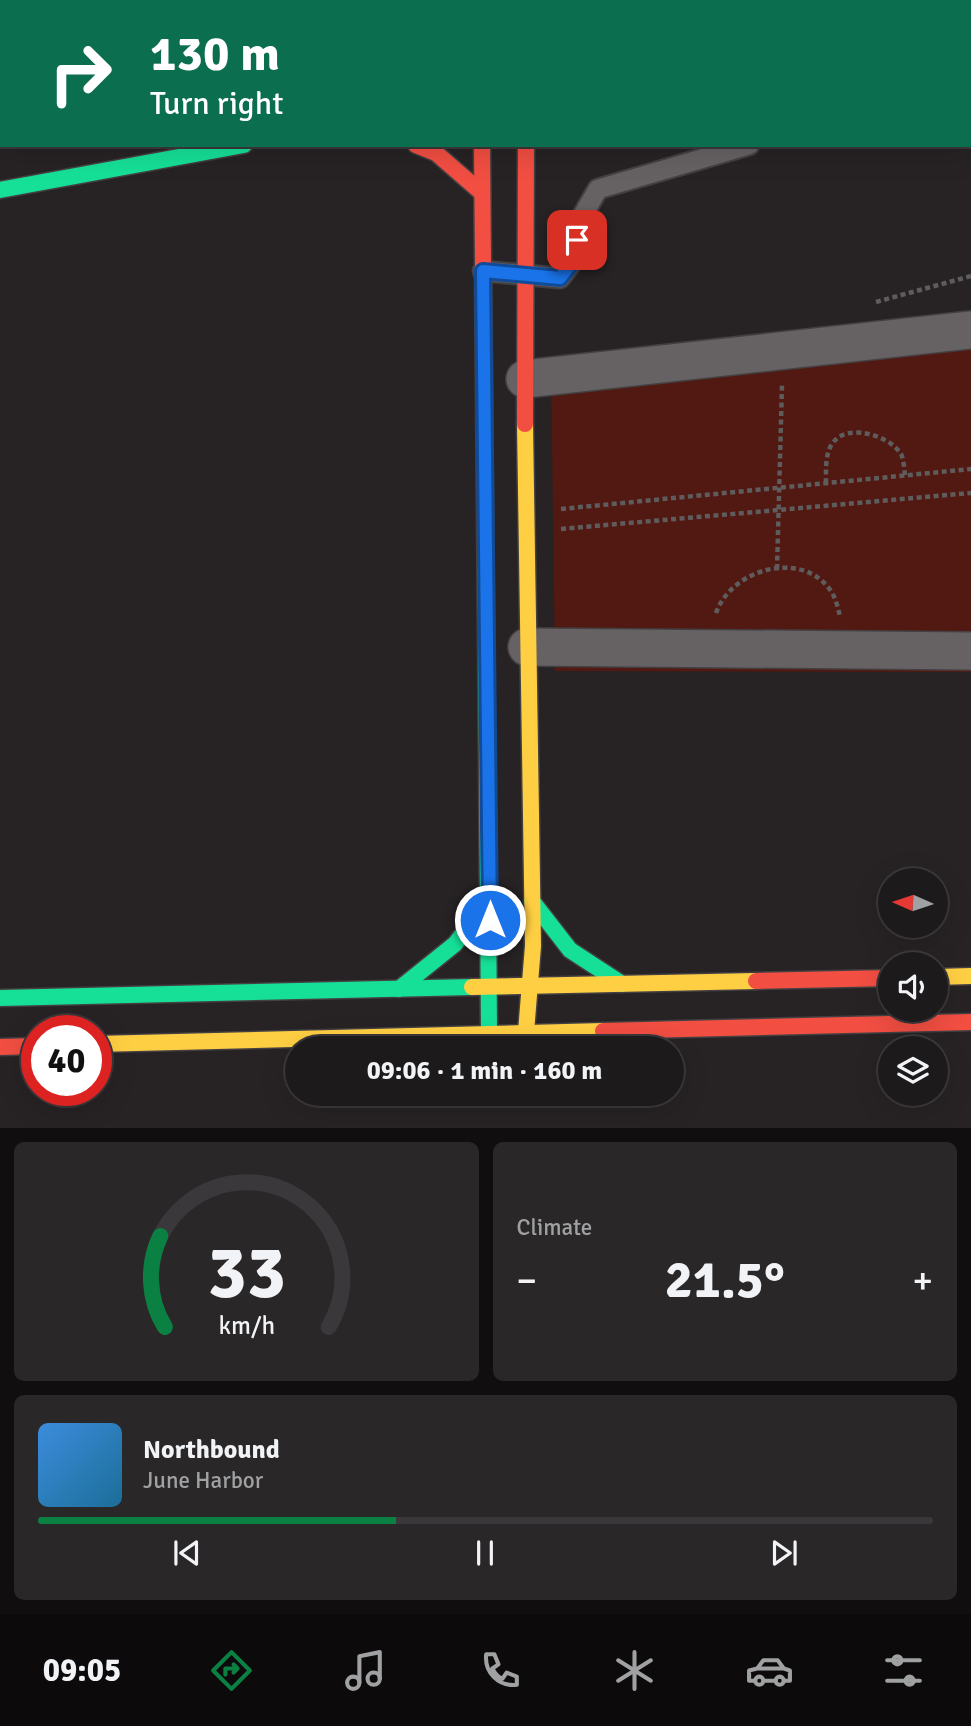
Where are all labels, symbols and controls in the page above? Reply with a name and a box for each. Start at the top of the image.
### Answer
text: 130 m [150,24,280,84]
icon: right [35,28,126,119]
text: Turn right [150,84,283,123]
pin [547,210,607,270]
icon: arrive [558,221,596,259]
north arrow [878,868,948,938]
map controls [878,868,948,1106]
position arrow [453,883,527,957]
button: sound [878,952,948,1022]
speed limit sign: 40 [21,1015,112,1106]
button: layers [878,1036,948,1106]
text: 09:06 · 1 min · 160 m [367,1055,602,1087]
text: Climate [517,1213,592,1242]
text: 33 [207,1230,286,1319]
text: 21.5° [665,1248,785,1312]
text: − [517,1257,537,1304]
text: + [912,1257,933,1304]
text: km/h [218,1310,275,1341]
text: Northbound [143,1434,280,1466]
text: June Harbor [143,1466,263,1495]
icon: previous [168,1534,206,1572]
icon: pause [466,1534,504,1572]
icon: next [765,1534,803,1572]
icon: directions [207,1646,256,1695]
icon: music [341,1646,390,1695]
icon: phone [476,1646,525,1695]
icon: climate [610,1646,659,1695]
icon: car [745,1646,794,1695]
icon: filters [879,1646,928,1695]
text: 09:05 [43,1651,121,1690]

